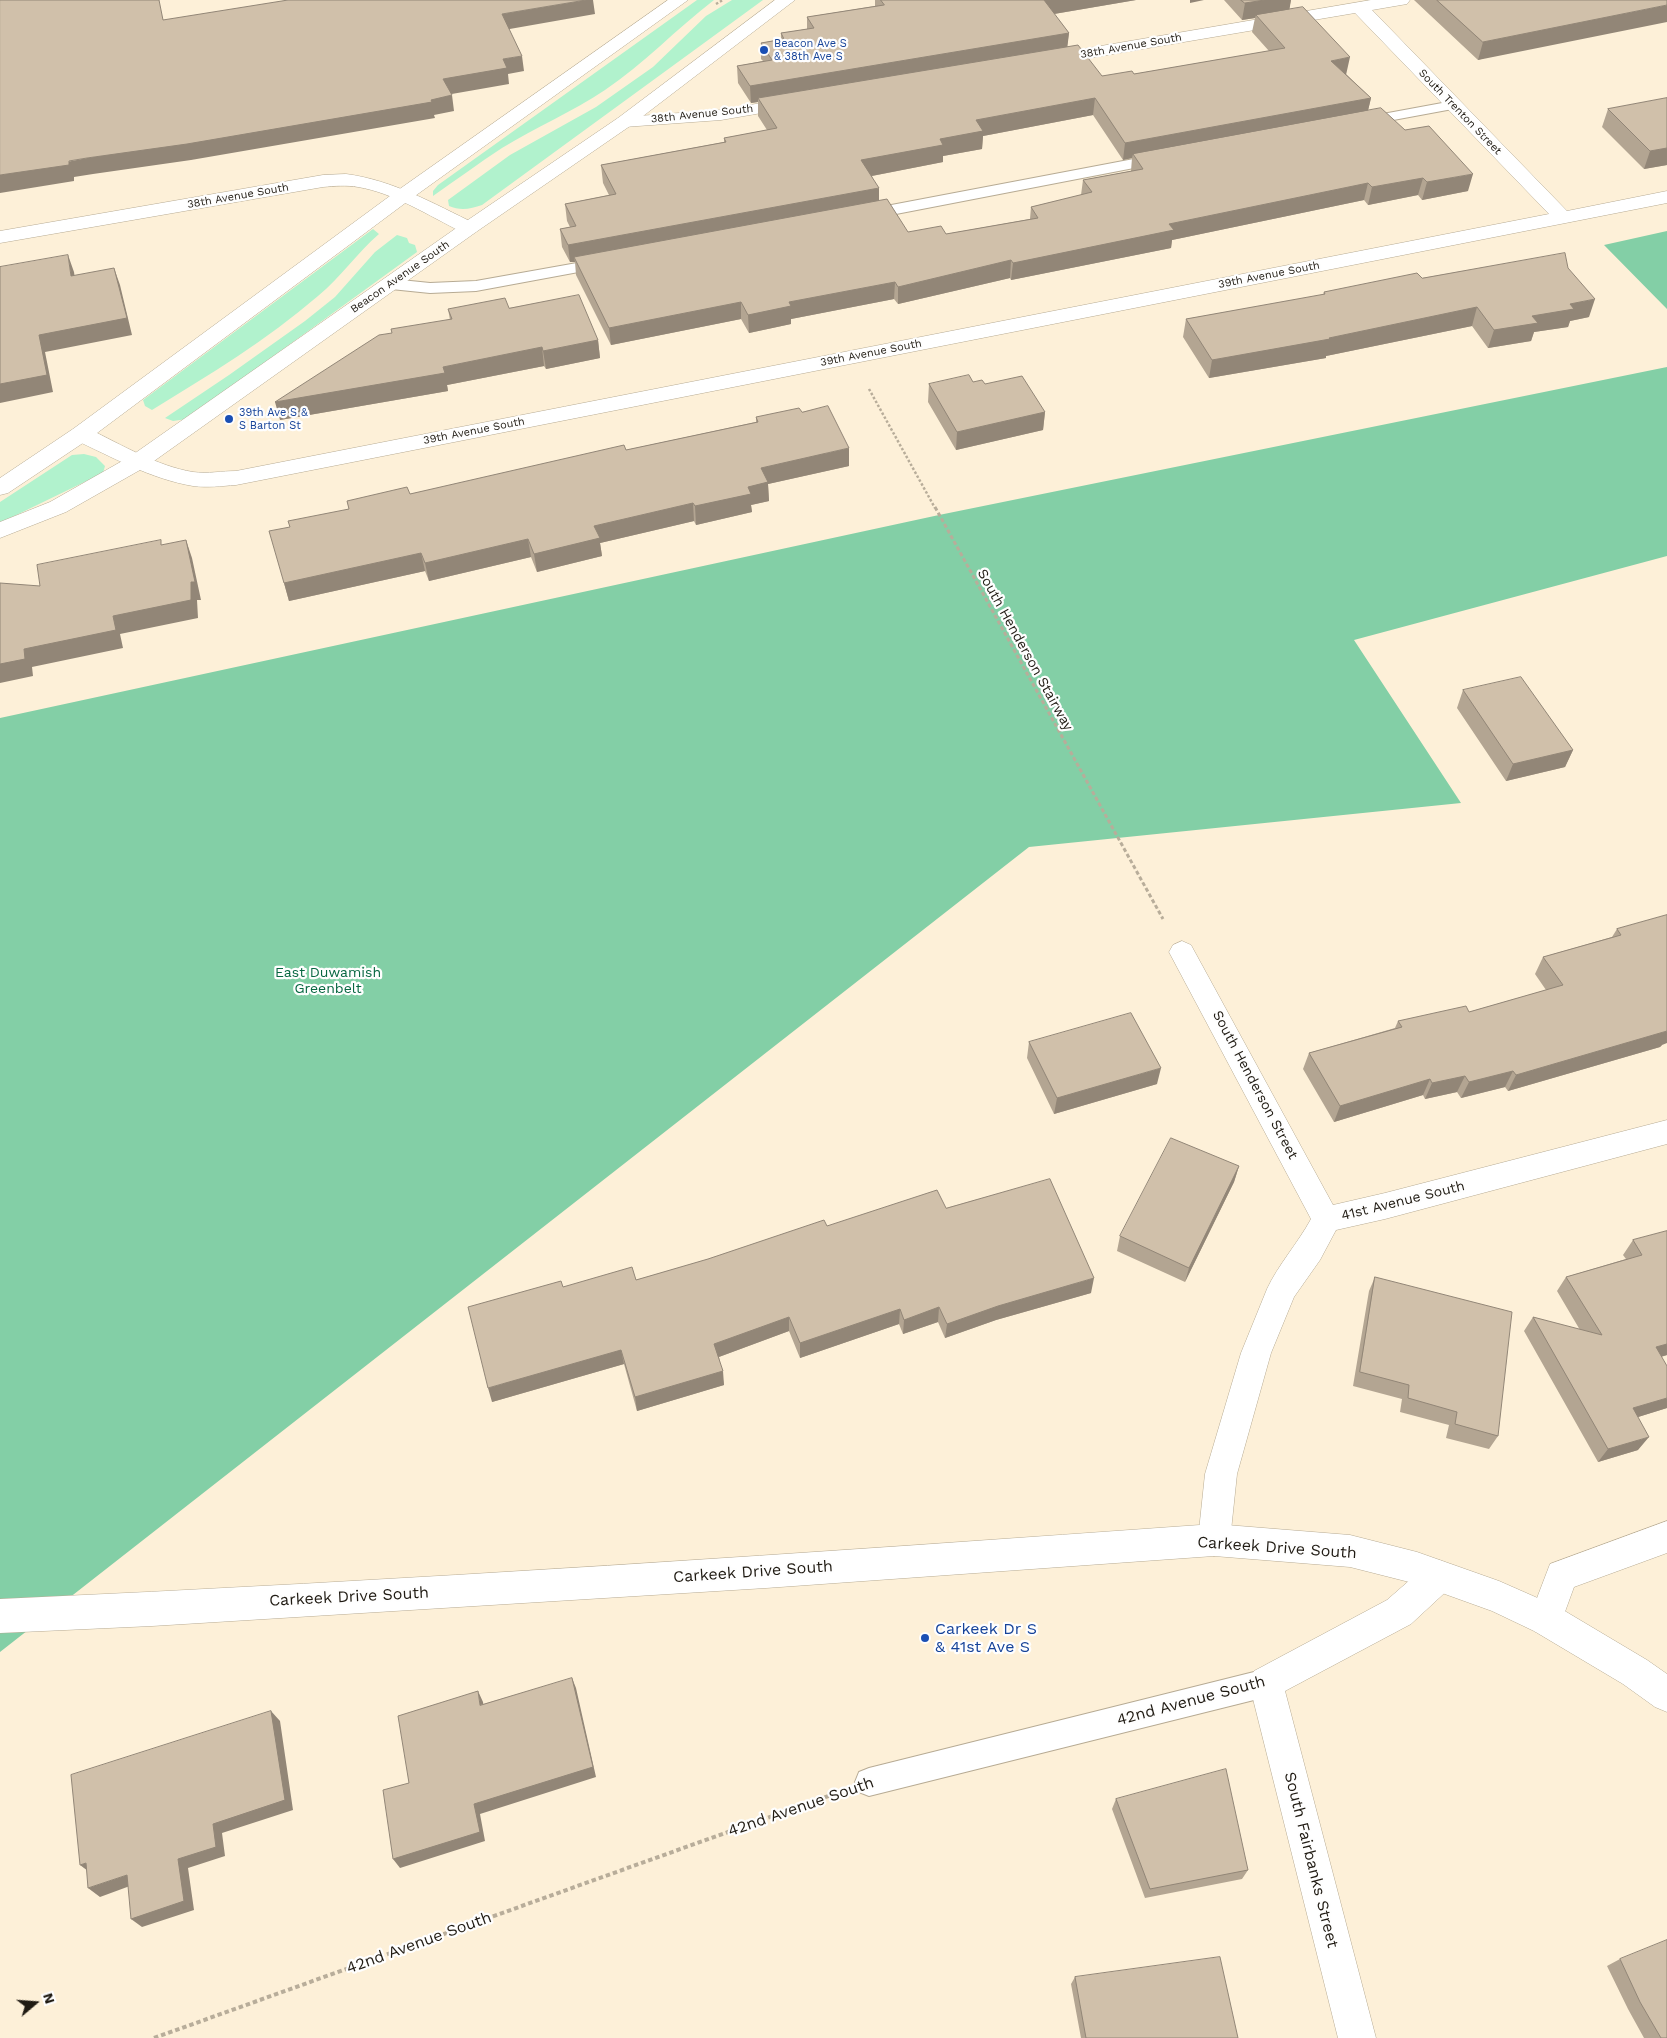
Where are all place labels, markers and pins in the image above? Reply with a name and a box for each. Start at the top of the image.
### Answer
place label: Beacon Ave S & 38th Ave S [774,37,847,63]
marker: Beacon Ave S & 38th Ave S [758,44,770,56]
place label: 39th Ave S & S Barton St [239,406,308,432]
marker: 39th Ave S & S Barton St [223,413,235,425]
place label: Carkeek Dr S & 41st Ave S [935,1619,1037,1657]
marker: Carkeek Dr S & 41st Ave S [919,1632,931,1644]

